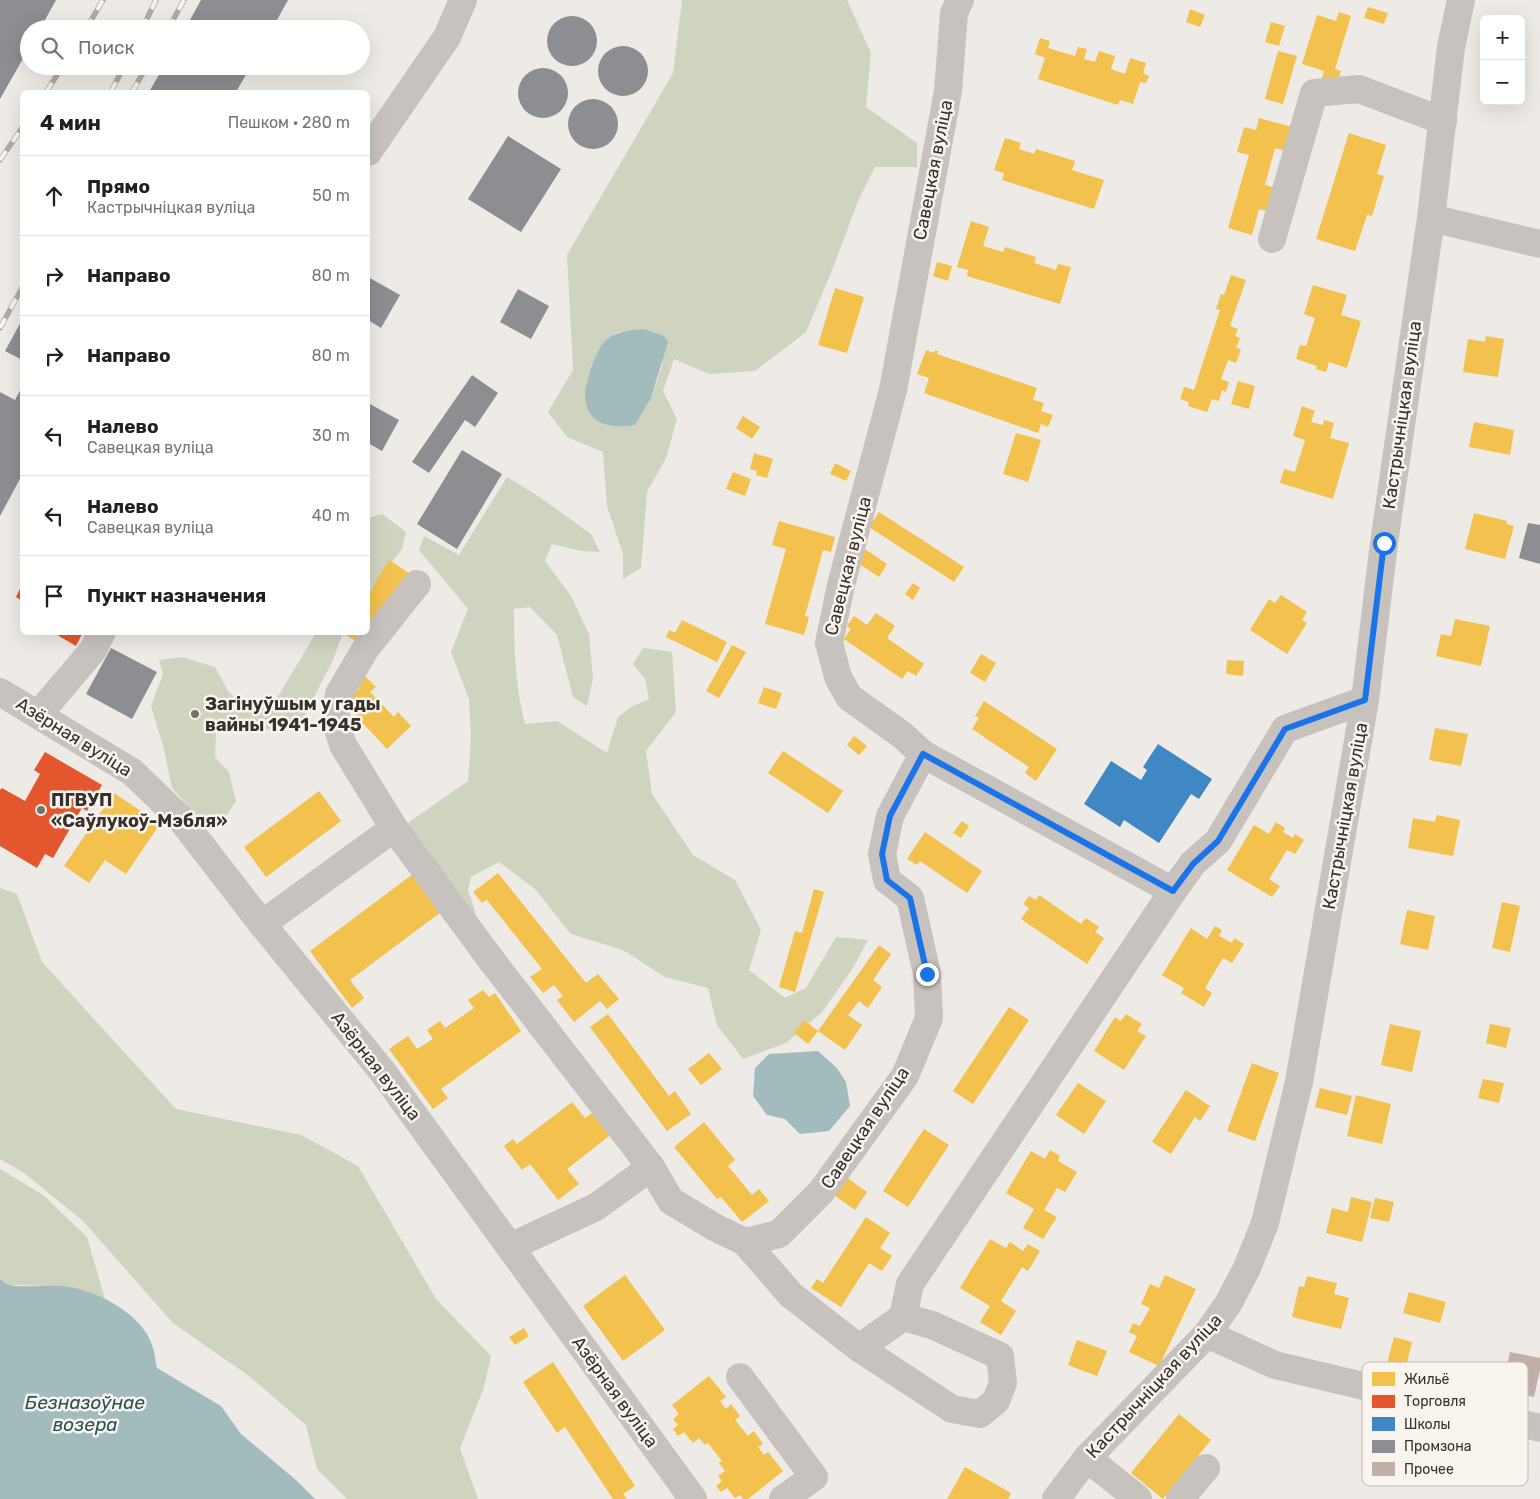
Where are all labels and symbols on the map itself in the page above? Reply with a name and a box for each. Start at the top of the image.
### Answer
street label: Савецкая вуліца [909,98,957,242]
street label: Кастрычніцкая вуліца [1378,320,1426,510]
street label: Савецкая вуліца [820,494,876,638]
route start [1373,532,1396,555]
street label: Азёрная вуліца [12,693,136,781]
place label: Загінуўшым у гады вайны 1941-1945 [205,693,381,736]
marker: Загінуўшым у гады вайны 1941-1945 [189,708,201,720]
street label: Кастрычніцкая вуліца [1318,721,1372,911]
place label: ПГВУП «Саўлукоў-Мэбля» [51,789,227,832]
marker: ПГВУП «Саўлукоў-Мэбля» [35,804,47,816]
route end [916,963,939,986]
street label: Азёрная вуліца [327,1007,425,1125]
street label: Савецкая вуліца [816,1063,914,1193]
street label: Кастрычніцкая вуліца [1081,1309,1227,1463]
street label: Азёрная вуліца [567,1332,663,1452]
legend [1362,1362,1528,1486]
text: Жильё [1404,1371,1450,1388]
water label: Безназоўнае возера [25,1391,145,1436]
text: Торговля [1404,1393,1466,1410]
text: Школы [1404,1416,1451,1433]
text: Промзона [1404,1438,1471,1455]
text: Прочее [1404,1461,1454,1478]

